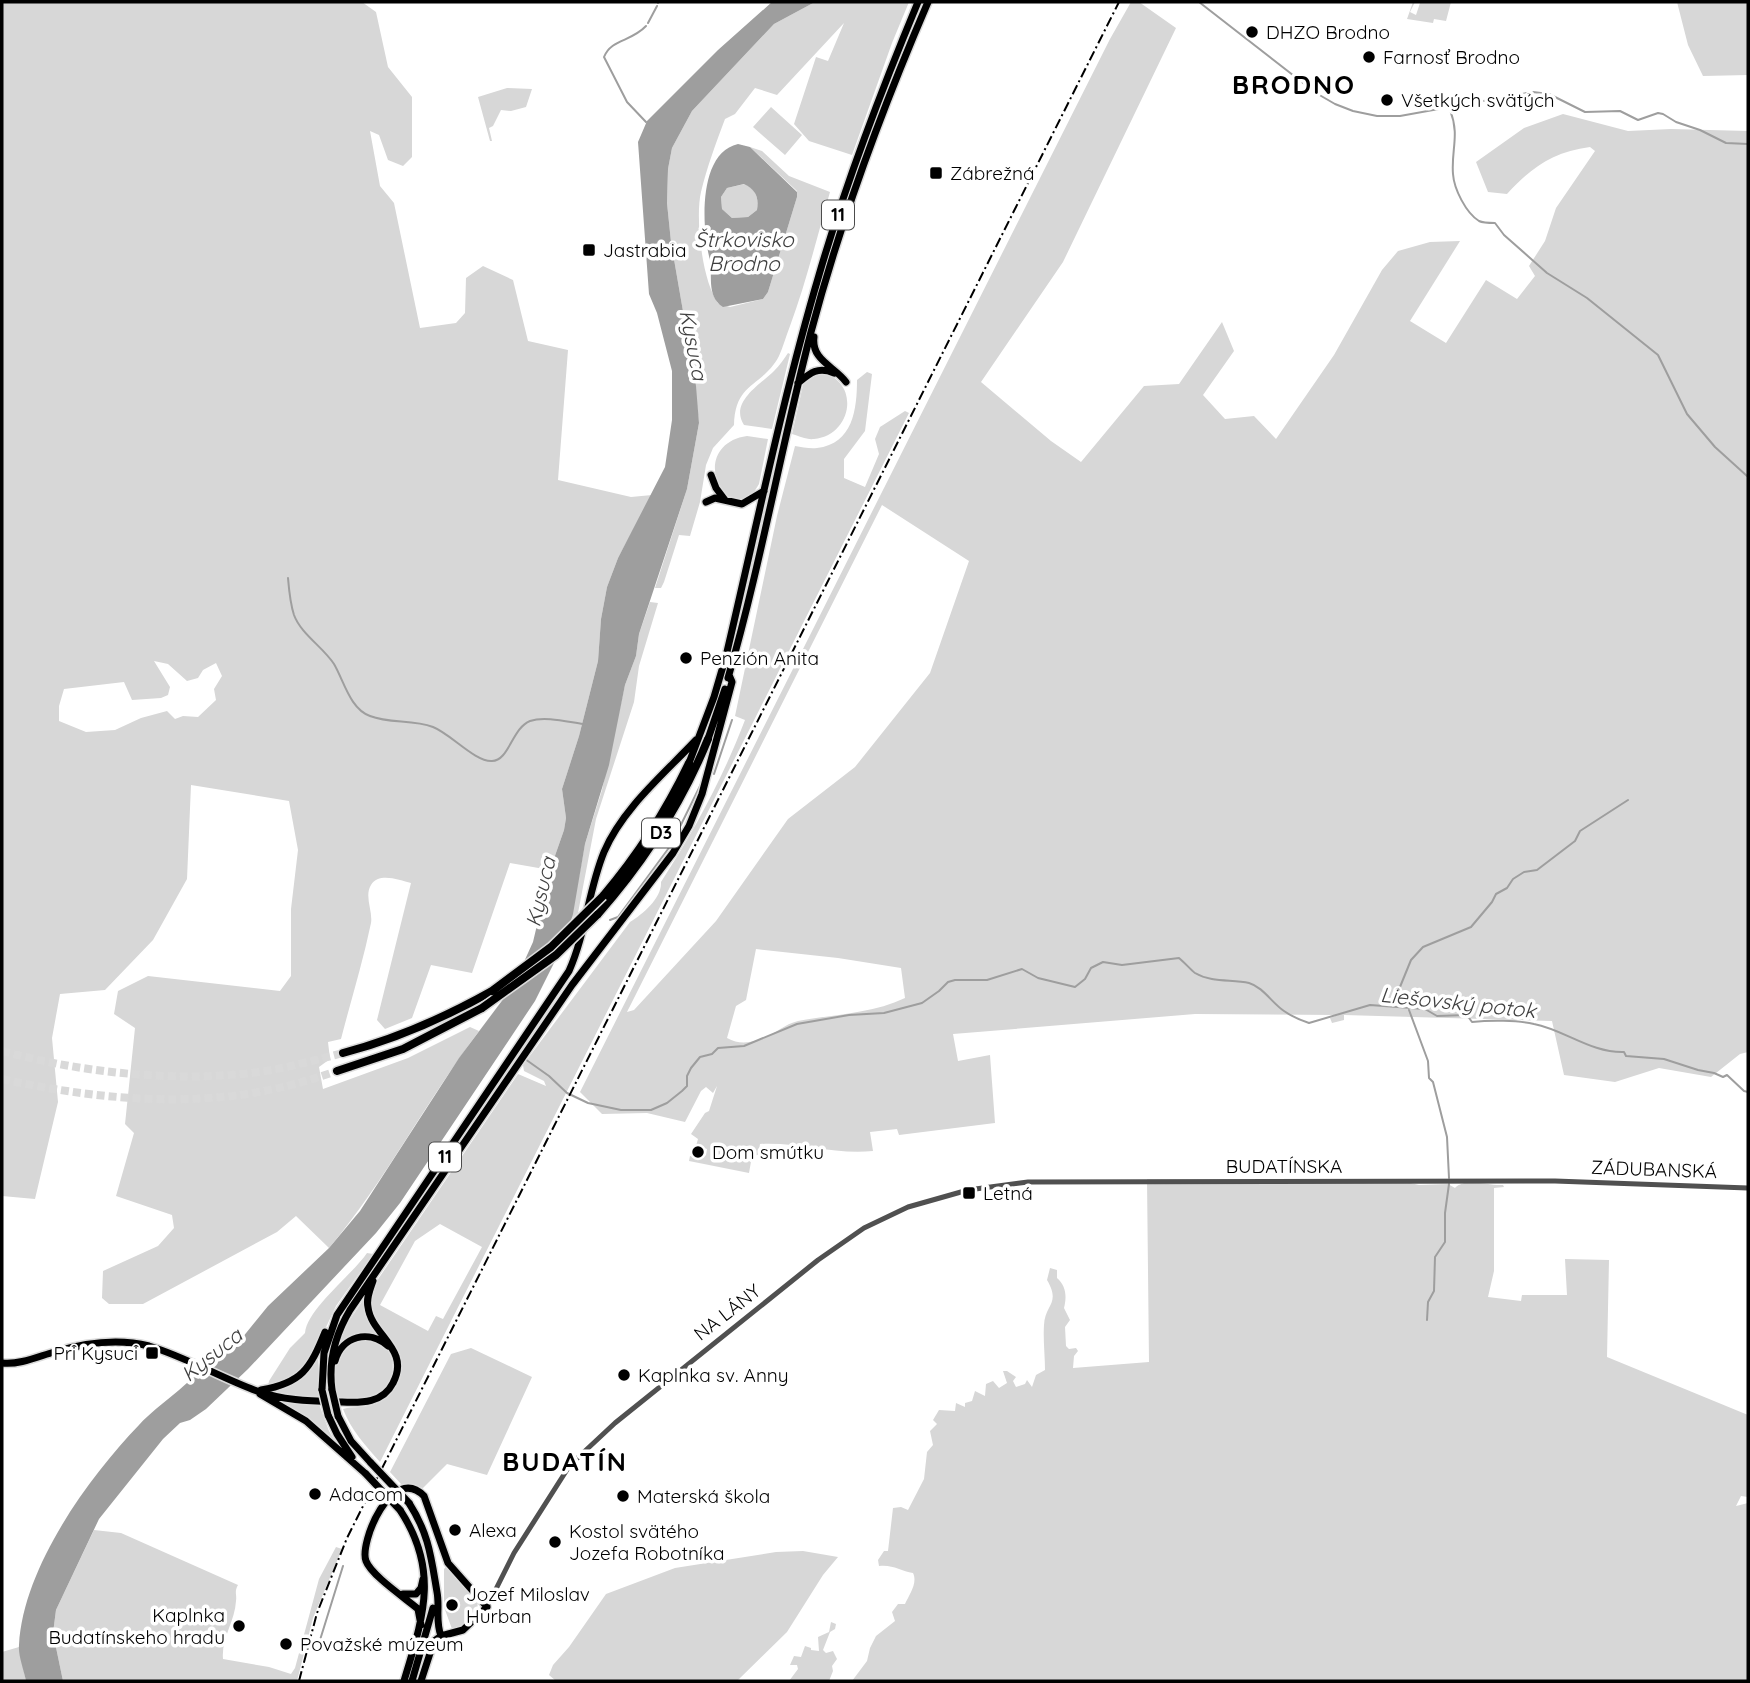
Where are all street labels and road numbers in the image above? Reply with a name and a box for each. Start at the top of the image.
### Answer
road number: 11 [822,200,854,230]
road number: D3 [642,818,680,848]
road number: 11 [429,1142,461,1172]
street label: BUDATÍNSKA [1226,1154,1342,1178]
street label: ZÁDUBANSKÁ [1591,1155,1717,1183]
street label: NA LÁNY [689,1278,765,1346]

